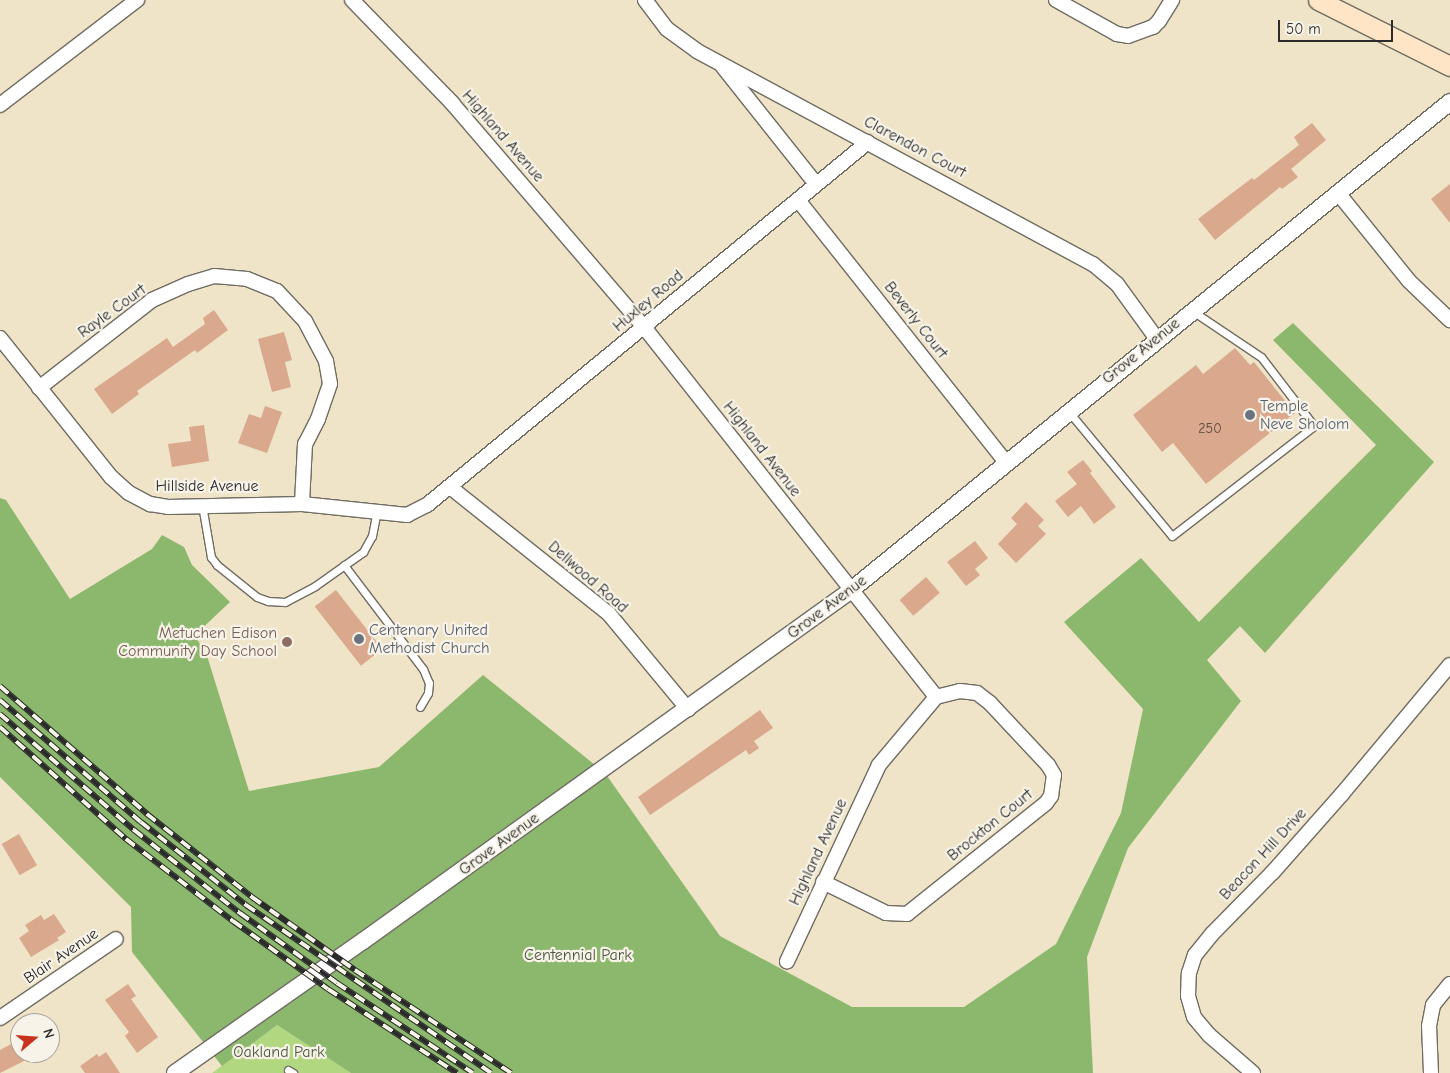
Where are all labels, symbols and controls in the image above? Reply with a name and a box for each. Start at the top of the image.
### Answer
scale bar [1280,10,1395,42]
text: 50 m [1286,20,1321,38]
street label: Highland Avenue [458,86,548,186]
street label: Clarendon Court [861,112,969,182]
street label: Huxley Road [609,266,687,336]
street label: Beverly Court [880,278,952,362]
street label: Rayle Court [74,280,150,342]
street label: Grove Avenue [1098,314,1184,388]
place label: Temple Neve Sholom [1260,396,1349,434]
street label: Highland Avenue [719,398,805,500]
marker: Temple Neve Sholom [1244,409,1256,421]
house number: 250 [1198,421,1222,437]
street label: Hillside Avenue [155,476,259,496]
street label: Dellwood Road [544,537,632,617]
street label: Grove Avenue [784,571,870,643]
place label: Centenary United Methodist Church [369,620,489,658]
place label: Metuchen Edison Community Day School [118,623,277,661]
marker: Centenary United Methodist Church [353,633,365,645]
marker: Metuchen Edison Community Day School [281,636,293,648]
street label: Brockton Court [944,785,1036,865]
street label: Highland Avenue [785,796,851,908]
street label: Beacon Hill Drive [1216,804,1310,904]
street label: Grove Avenue [455,809,543,879]
street label: Blair Avenue [20,924,102,988]
park label: Centennial Park [524,945,632,965]
north arrow [10,1013,60,1063]
text: N [39,1027,58,1040]
park label: Oakland Park [233,1042,325,1062]

